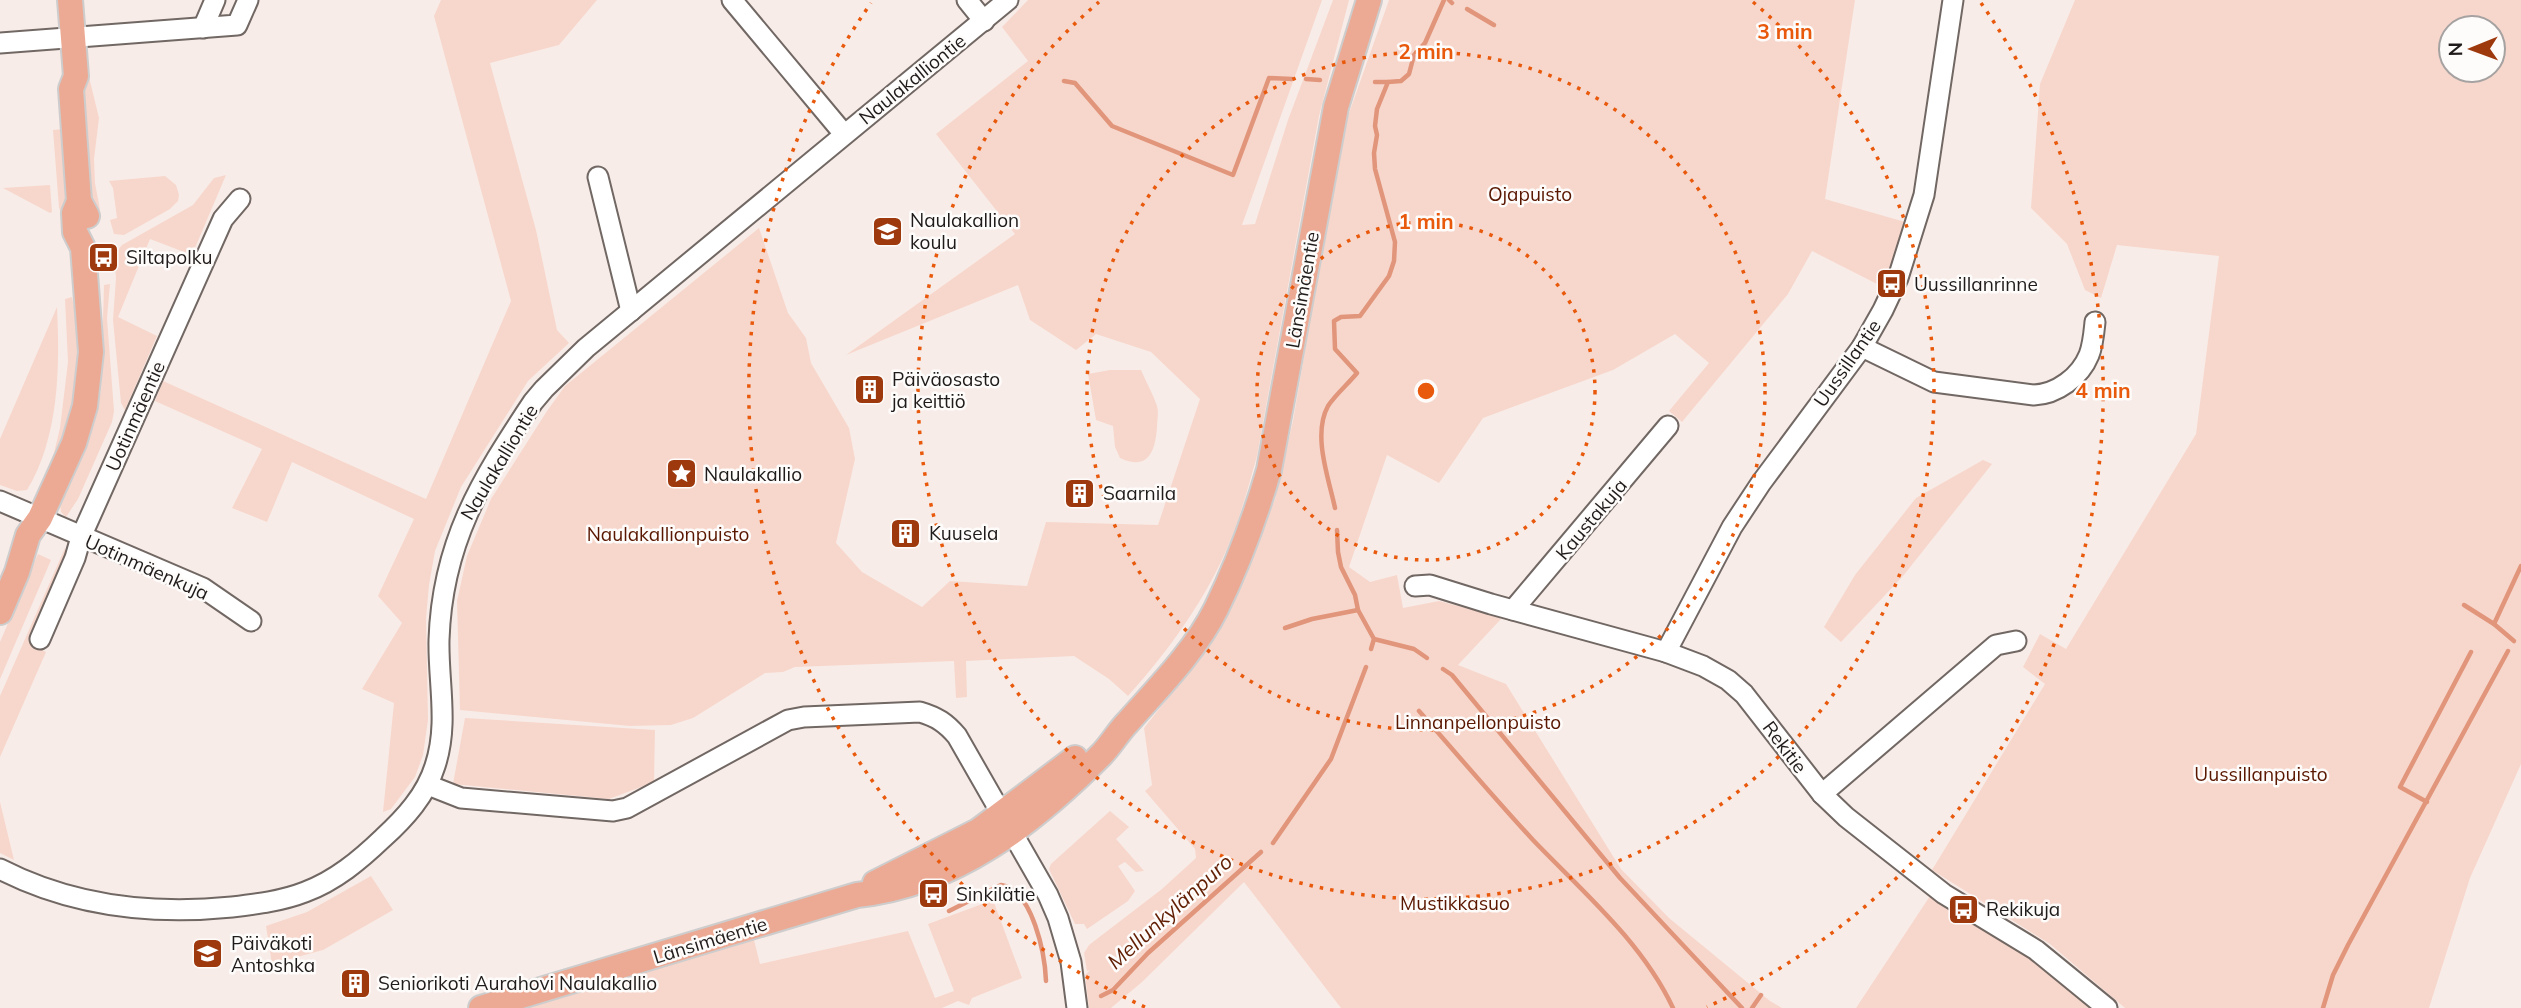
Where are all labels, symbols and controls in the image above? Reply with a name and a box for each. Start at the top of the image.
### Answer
north arrow [2437,14,2507,84]
text: 3 min [1757,18,1813,44]
street label: Naulakalliontie [854,29,970,129]
text: 2 min [1398,38,1454,64]
text: N [2443,42,2467,57]
park label: Ojapuisto [1488,182,1572,206]
place label: Naulakallion koulu [910,208,1019,254]
text: 1 min [1398,208,1454,234]
school or university icon: Naulakallion koulu [870,214,904,248]
street label: Länsimäentie [1280,230,1324,350]
bus stop icon: Siltapolku [86,240,120,274]
place label: Siltapolku [126,245,212,269]
bus stop icon: Uussillanrinne [1874,267,1908,301]
place label: Uussillanrinne [1914,272,2038,296]
street label: Uussillantie [1808,315,1886,411]
street label: Uotinmäentie [100,357,170,475]
place label: Päiväosasto ja keittiö [890,367,1000,413]
building icon: Päiväosasto ja keittiö [852,373,886,407]
text: 4 min [2075,377,2131,403]
centre of rings [1414,379,1438,403]
street label: Naulakalliontie [455,400,543,524]
place icon: Naulakallio [664,457,698,491]
place label: Naulakallio [704,462,802,486]
street label: Kaustakuja [1550,474,1632,564]
building icon: Saarnila [1063,476,1097,510]
place label: Saarnila [1103,481,1176,505]
building icon: Kuusela [889,516,923,550]
place label: Kuusela [929,521,998,545]
park label: Naulakallionpuisto [587,522,749,546]
street label: Uotinmäenkuja [81,529,213,605]
park label: Linnanpellonpuisto [1395,710,1561,734]
street label: Rekitie [1758,716,1812,778]
park label: Uussillanpuisto [2194,762,2328,786]
water label: Mellunkylänpuro [1101,848,1237,974]
bus stop icon: Sinkilätie [916,877,950,911]
place label: Sinkilätie [956,882,1035,906]
park label: Mustikkasuo [1400,891,1510,915]
bus stop icon: Rekikuja [1946,892,1980,926]
place label: Rekikuja [1986,897,2060,921]
street label: Länsimäentie [650,911,770,969]
place label: Päiväkoti Antoshka [231,931,315,977]
school or university icon: Päiväkoti Antoshka [191,937,225,971]
building icon: Seniorikoti Aurahovi Naulakallio [338,966,372,1000]
place label: Seniorikoti Aurahovi Naulakallio [378,971,657,995]

